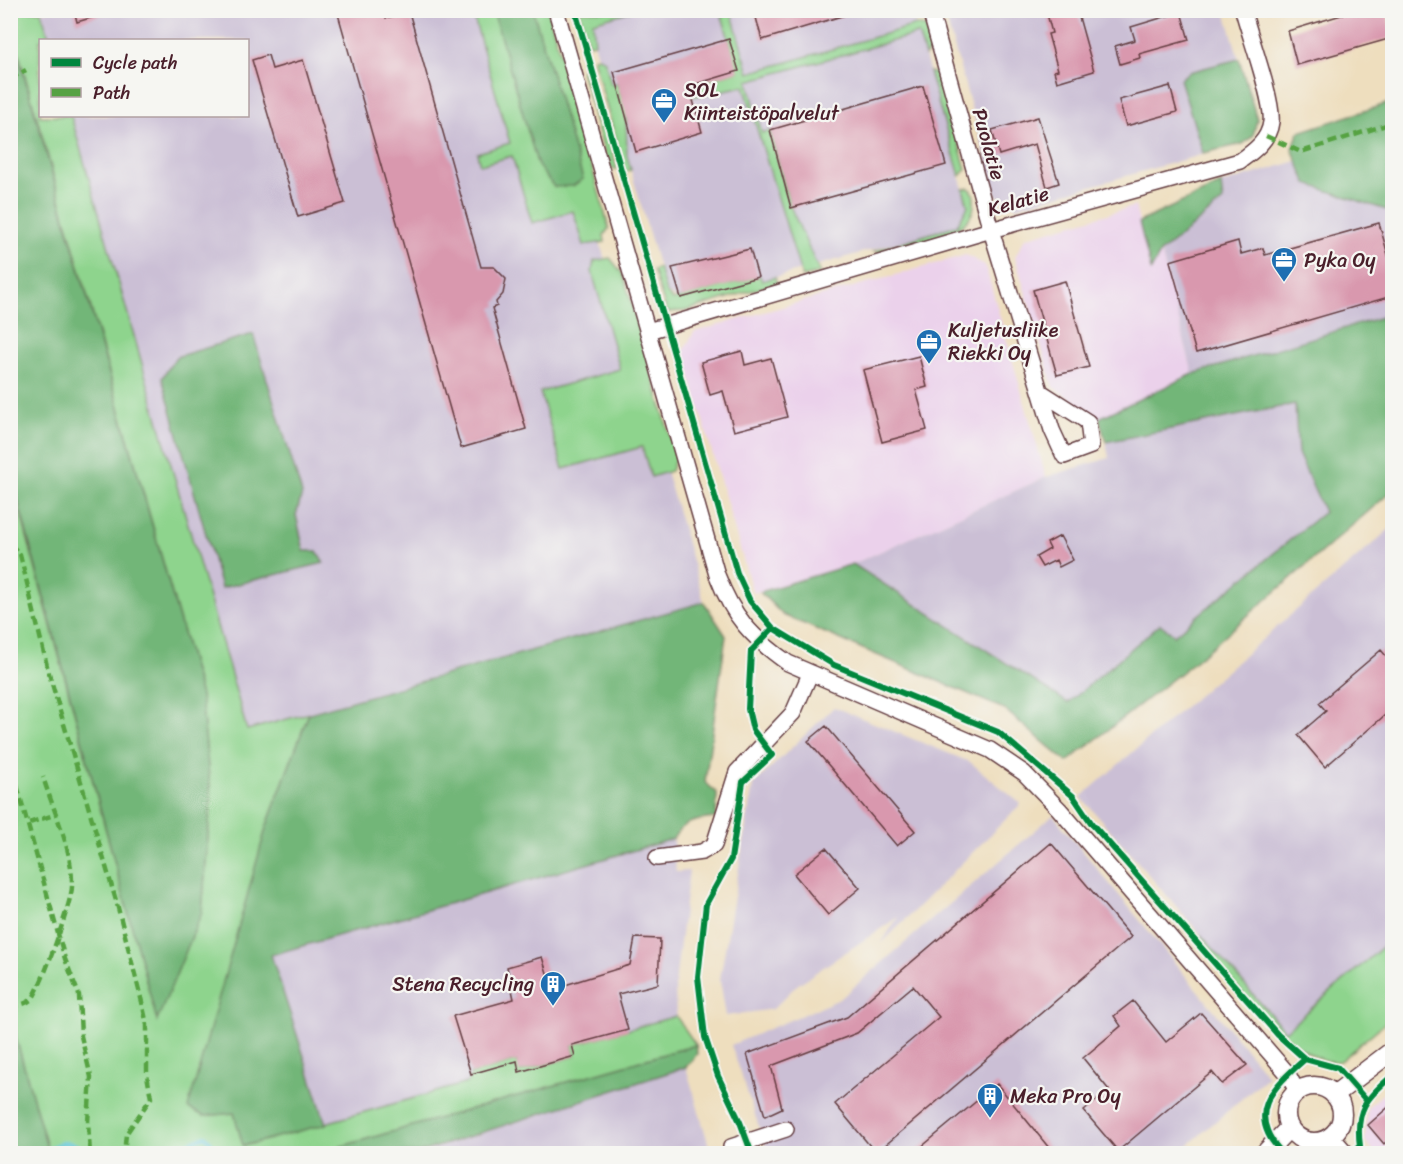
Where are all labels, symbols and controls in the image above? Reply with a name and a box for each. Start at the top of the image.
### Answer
legend [39,39,249,117]
text: Cycle path [93,47,177,79]
place label: SOL Kiinteistöpalvelut [684,73,840,131]
text: Path [93,77,130,109]
office icon: SOL Kiinteistöpalvelut [649,86,679,124]
street label: Puolatie [962,104,1015,184]
street label: Kelatie [983,176,1053,227]
place label: Pyka Oy [1304,243,1376,278]
office icon: Pyka Oy [1269,245,1299,283]
place label: Kuljetusliike Riekki Oy [948,313,1059,371]
office icon: Kuljetusliike Riekki Oy [914,327,944,365]
place label: Stena Recycling [392,967,534,1002]
building icon: Stena Recycling [538,969,568,1007]
place label: Meka Pro Oy [1010,1079,1121,1114]
building icon: Meka Pro Oy [975,1081,1005,1119]

